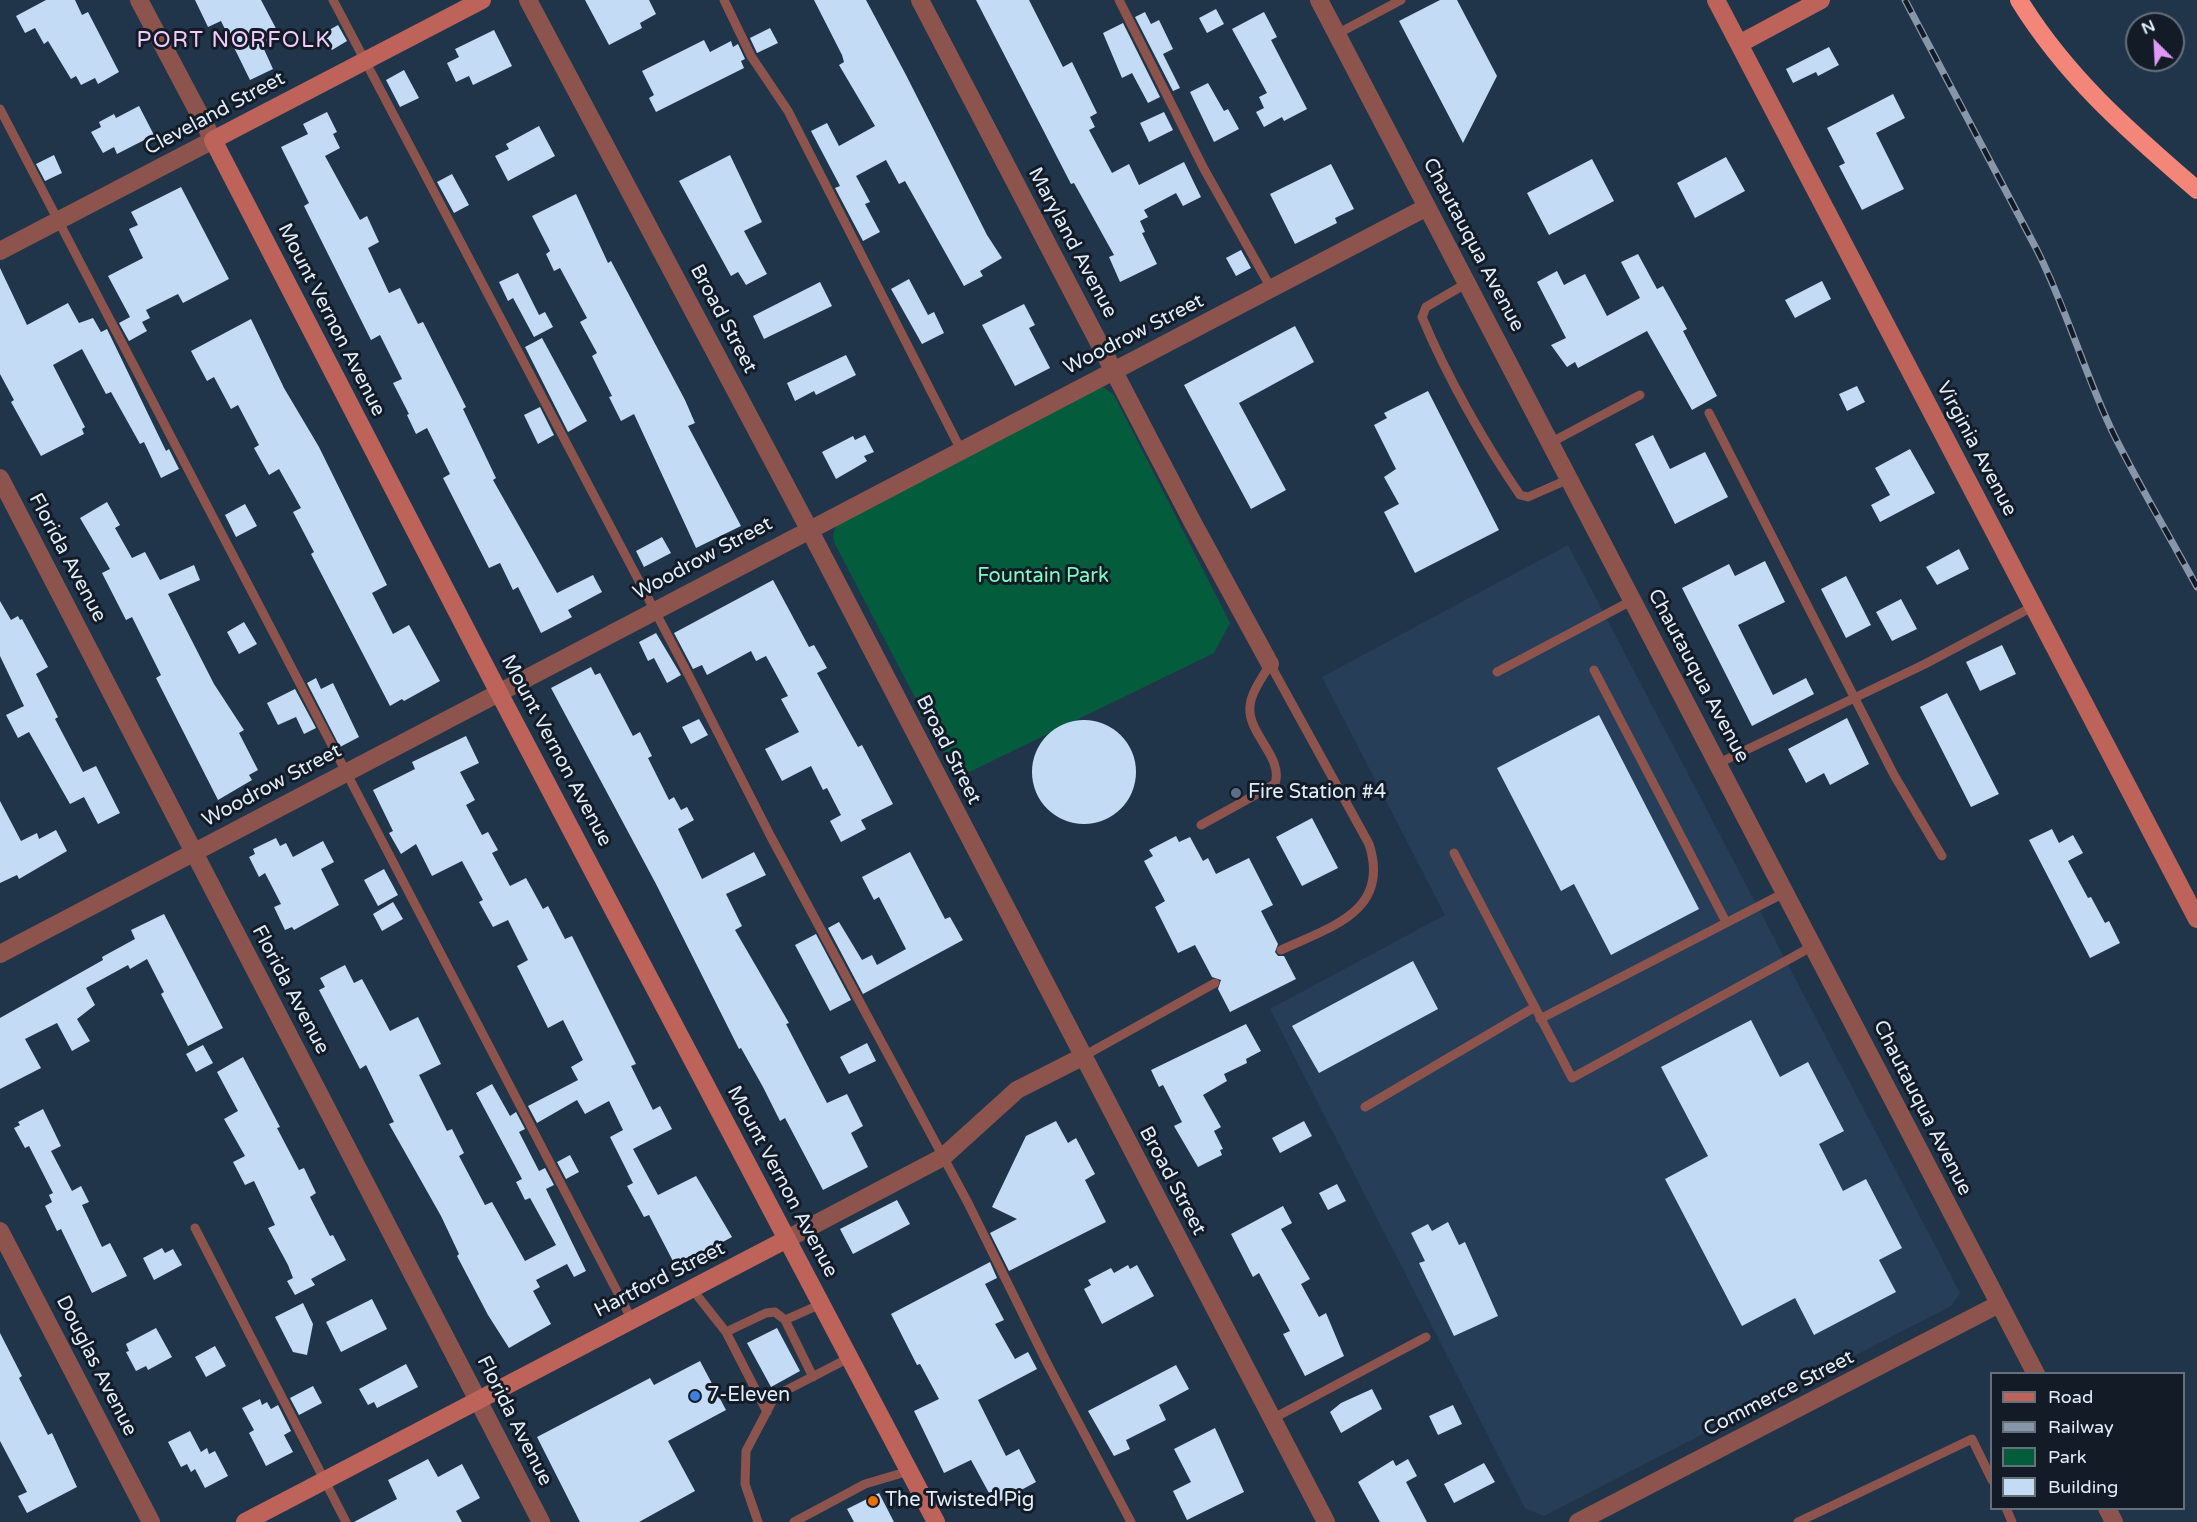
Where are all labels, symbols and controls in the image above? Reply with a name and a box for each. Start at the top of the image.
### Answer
north arrow [2125,12,2185,72]
text: N [2139,16,2158,39]
district label: PORT NORFOLK [137,28,331,54]
street label: Cleveland Street [141,67,289,161]
street label: Chautauqua Avenue [1417,154,1529,336]
street label: Maryland Avenue [1022,164,1122,322]
street label: Mount Vernon Avenue [272,220,390,420]
street label: Broad Street [684,261,762,377]
street label: Woodrow Street [1060,289,1208,381]
street label: Virginia Avenue [1930,378,2022,520]
street label: Florida Avenue [23,489,111,627]
street label: Woodrow Street [629,512,777,606]
park label: Fountain Park [977,565,1109,589]
street label: Chautauqua Avenue [1642,585,1754,767]
street label: Mount Vernon Avenue [495,651,617,851]
street label: Broad Street [910,691,986,809]
street label: Woodrow Street [198,739,346,833]
place label: Fire Station #4 [1248,781,1386,805]
marker: Fire Station #4 [1229,786,1243,800]
street label: Florida Avenue [246,921,334,1059]
street label: Chautauqua Avenue [1867,1016,1977,1200]
street label: Mount Vernon Avenue [721,1082,843,1282]
street label: Broad Street [1133,1123,1211,1239]
street label: Hartford Street [591,1237,729,1323]
street label: Douglas Avenue [50,1292,142,1440]
street label: Commerce Street [1700,1346,1858,1442]
street label: Florida Avenue [471,1352,557,1490]
legend [1990,1372,2185,1510]
place label: 7-Eleven [707,1384,790,1408]
text: Road [2048,1386,2093,1408]
marker: 7-Eleven [688,1389,702,1403]
text: Railway [2048,1416,2114,1438]
text: Park [2048,1446,2086,1468]
text: Building [2048,1476,2118,1498]
place label: The Twisted Pig [885,1489,1034,1513]
marker: The Twisted Pig [866,1494,880,1508]

